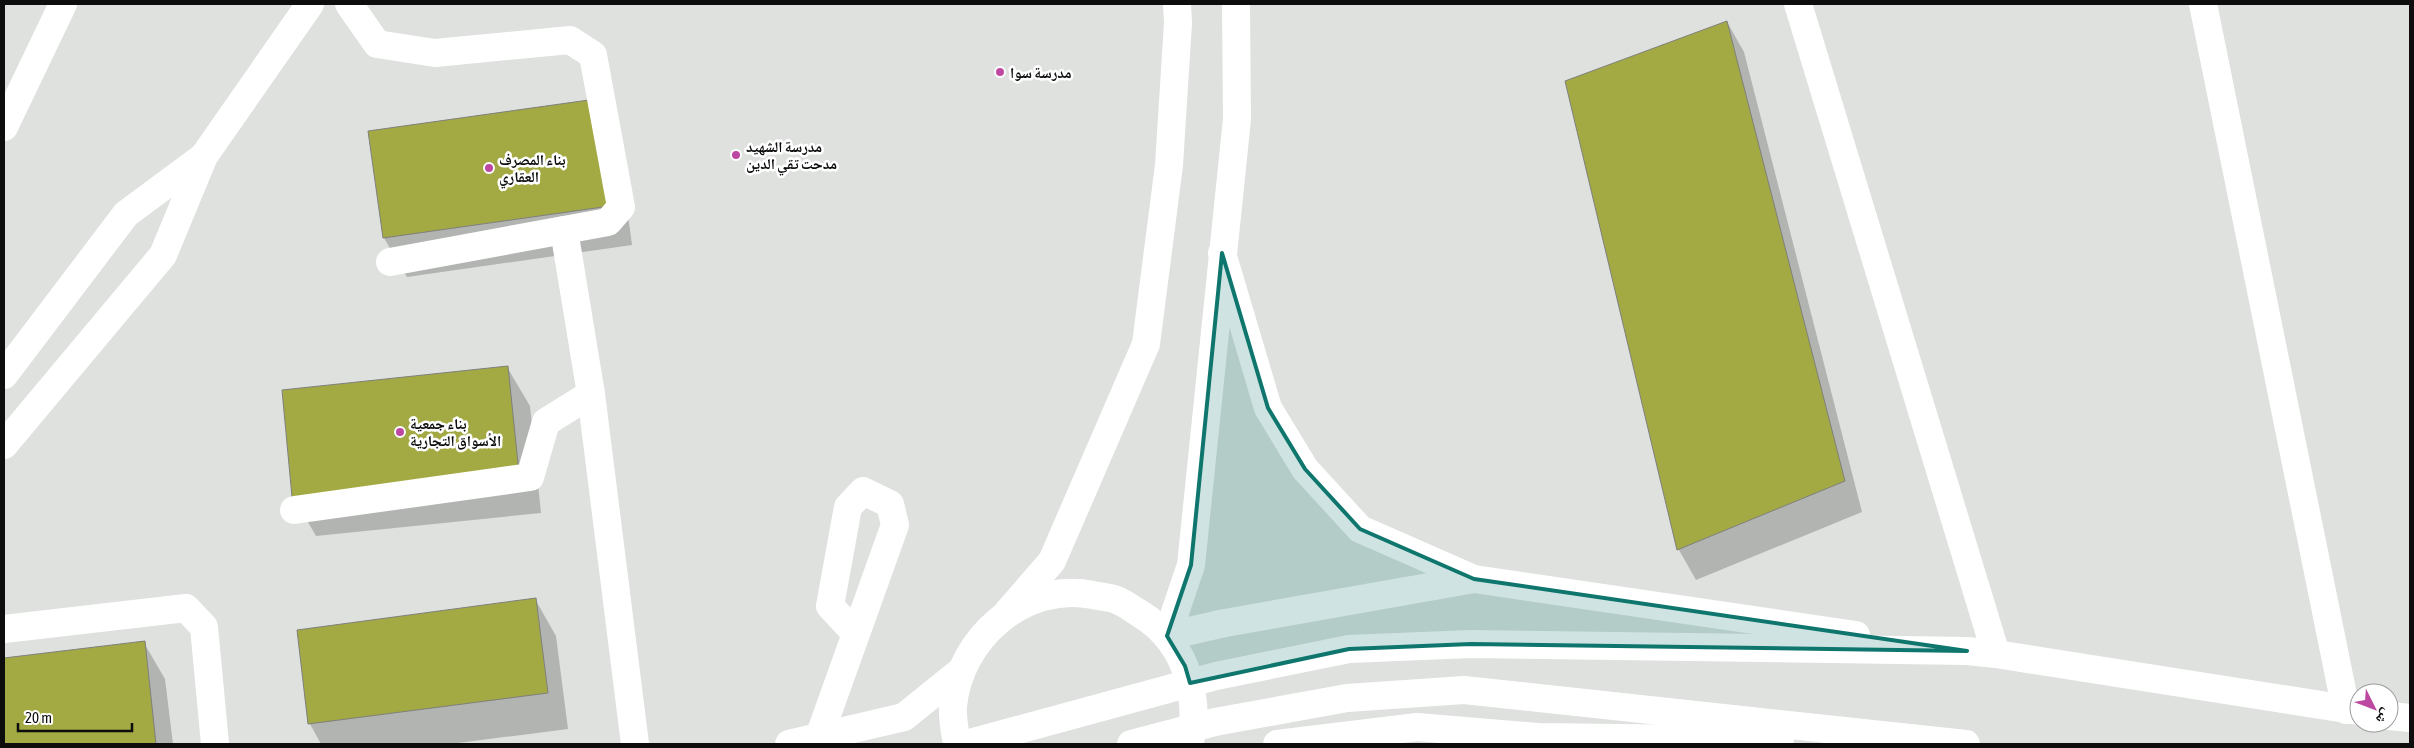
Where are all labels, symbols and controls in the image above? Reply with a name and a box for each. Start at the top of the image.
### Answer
place label: مدرسة سوا [1010,64,1072,81]
marker: مدرسة سوا [994,66,1006,78]
place label: مدرسة الشهيد مدحت تقي الدين [746,138,837,175]
marker: مدرسة الشهيد مدحت تقي الدين [730,149,742,161]
place label: بناء المصرف العقاري [499,151,566,188]
marker: بناء المصرف العقاري [483,162,495,174]
place label: بناء جمعية الأسواق التجارية [410,415,501,450]
marker: بناء جمعية الأسواق التجارية [394,426,406,438]
north arrow [2349,683,2399,733]
scale bar [18,700,131,732]
text: ش [2372,705,2395,728]
text: 20 m [25,709,52,726]

